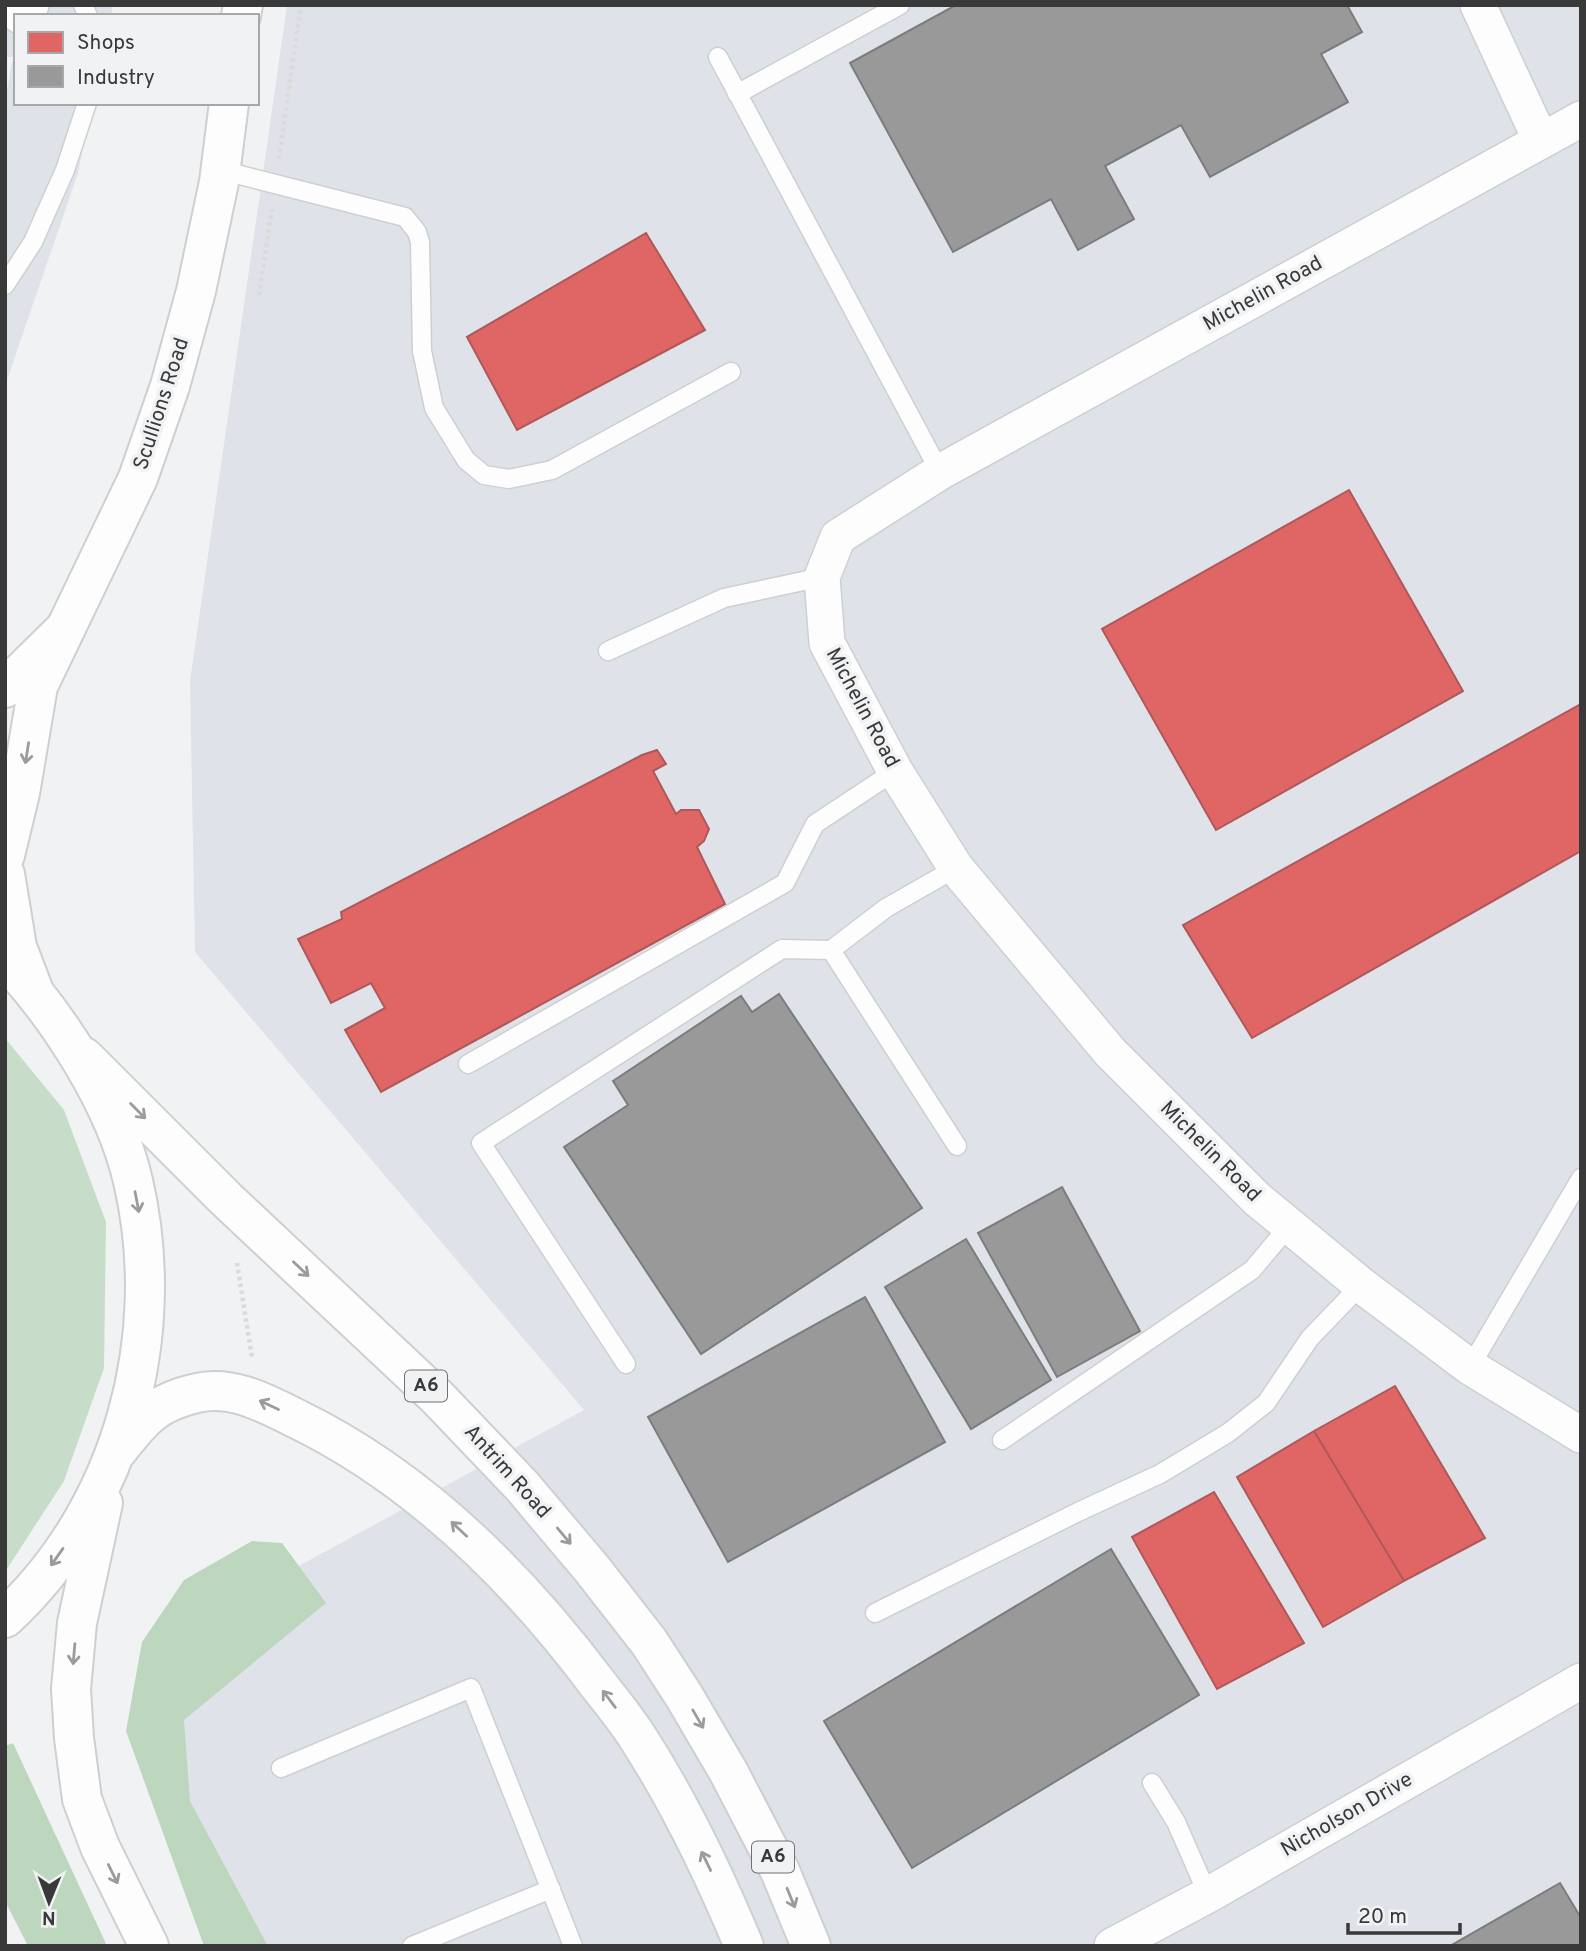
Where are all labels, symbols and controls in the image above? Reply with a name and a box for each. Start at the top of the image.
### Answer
legend [14,14,259,105]
text: Shops [77,30,135,57]
text: Industry [77,65,155,92]
street label: Michelin Road [1199,250,1327,338]
street label: Scullions Road [128,334,196,474]
street label: Michelin Road [819,643,905,773]
one-way arrow [20,741,33,764]
street label: Michelin Road [1154,1096,1266,1208]
one-way arrow [130,1102,147,1119]
one-way arrow [131,1190,145,1213]
one-way arrow [292,1261,309,1278]
road number: A6 [405,1370,447,1402]
one-way arrow [259,1398,280,1412]
street label: Antrim Road [458,1419,556,1525]
one-way arrow [451,1521,468,1538]
one-way arrow [556,1526,572,1544]
one-way arrow [50,1547,64,1566]
one-way arrow [67,1642,80,1665]
one-way arrow [602,1691,617,1709]
one-way arrow [691,1709,705,1729]
street label: Nicholson Drive [1276,1766,1418,1864]
road number: A6 [752,1842,794,1872]
one-way arrow [698,1851,712,1872]
one-way arrow [107,1863,121,1884]
north arrow [14,1867,84,1937]
one-way arrow [785,1887,798,1909]
scale bar [1348,1892,1460,1936]
text: 20 m [1358,1904,1407,1931]
text: N [42,1905,56,1929]

